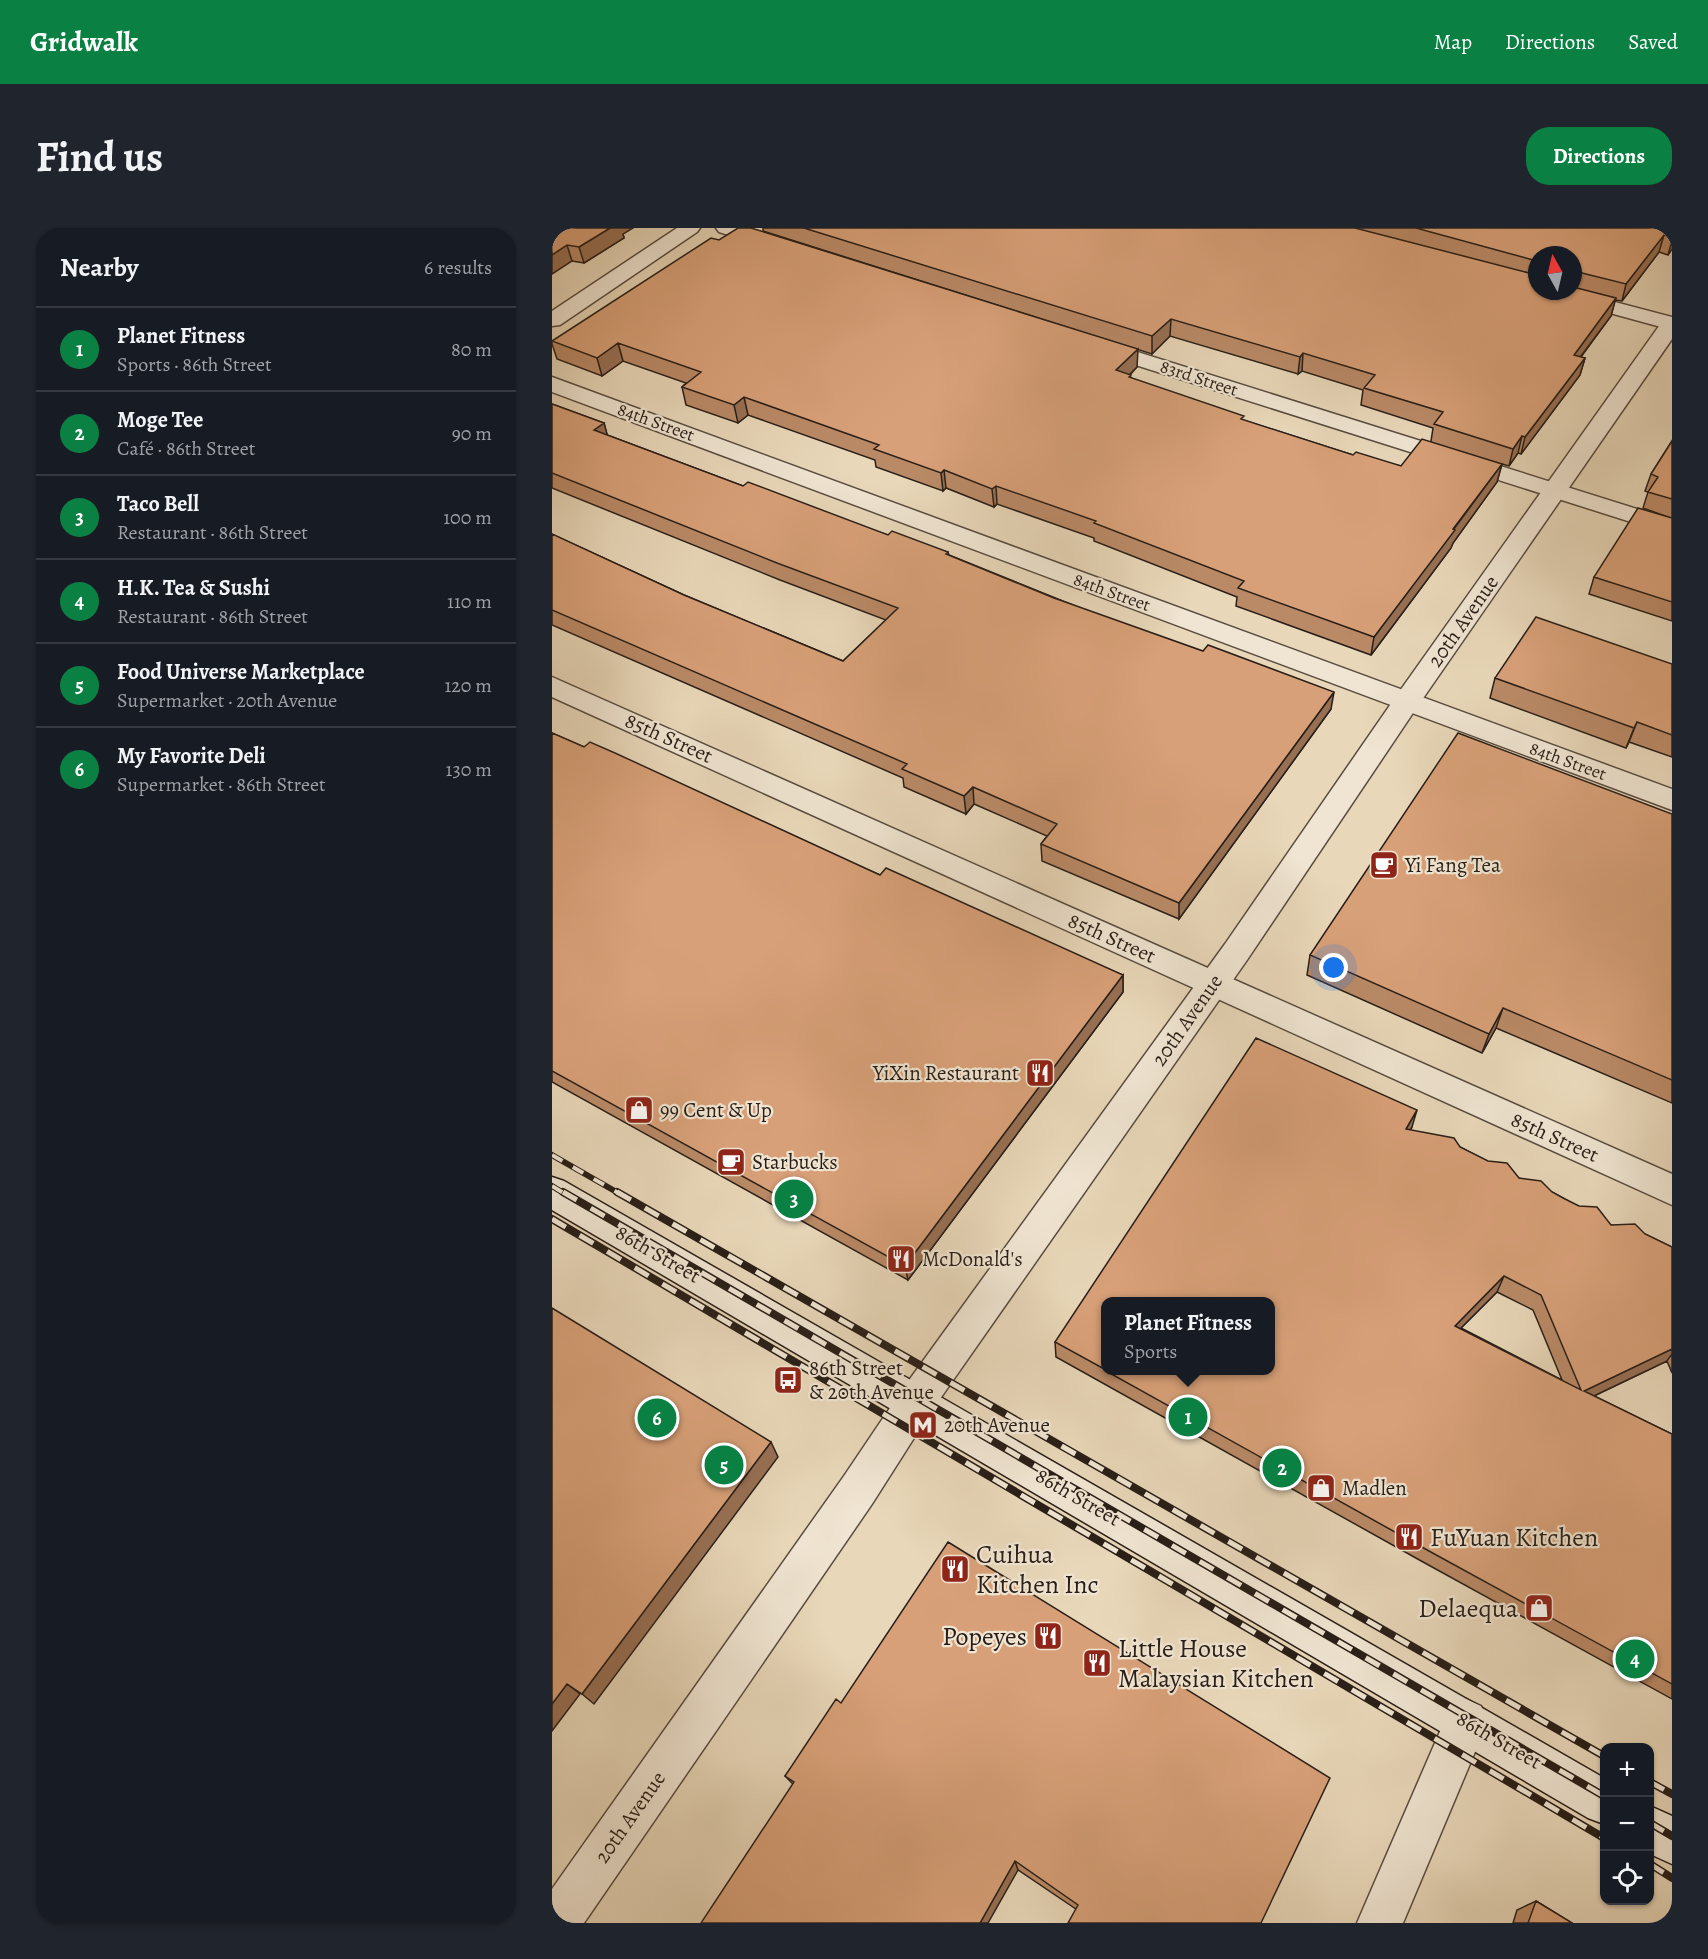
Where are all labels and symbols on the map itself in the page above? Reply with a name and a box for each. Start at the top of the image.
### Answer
north arrow [1528,246,1582,300]
street label: 83rd Street [1157,354,1241,402]
street label: 84th Street [614,397,698,447]
street label: 84th Street [1070,567,1154,617]
street label: 20th Avenue [1421,570,1505,672]
street label: 85th Street [621,706,717,770]
street label: 84th Street [1526,736,1610,786]
cafe icon: Yi Fang Tea [1368,849,1400,881]
place label: Yi Fang Tea [1404,851,1501,879]
street label: 85th Street [1064,906,1160,970]
your location [1319,953,1348,982]
street label: 20th Avenue [1145,969,1229,1071]
restaurant icon: YiXin Restaurant [1024,1057,1056,1089]
place label: YiXin Restaurant [872,1059,1019,1087]
shop icon: 99 Cent & Up [623,1094,655,1126]
place label: 99 Cent & Up [660,1096,772,1124]
street label: 85th Street [1507,1105,1603,1169]
cafe icon: Starbucks [715,1146,747,1178]
place label: Starbucks [752,1148,838,1176]
pin: 3 [774,1176,814,1222]
street label: 86th Street [610,1218,706,1290]
restaurant icon: McDonald's [885,1243,917,1275]
place label: McDonald's [922,1245,1023,1273]
place label: 86th Street & 20th Avenue [809,1354,934,1406]
bus stop icon: 86th Street & 20th Avenue [772,1364,804,1396]
pin: 1 [1168,1394,1208,1440]
pin: 6 [638,1396,676,1440]
metro station icon: 20th Avenue [907,1409,939,1441]
place label: 20th Avenue [944,1411,1050,1439]
pin: 5 [704,1442,744,1488]
pin: 2 [1262,1446,1302,1490]
street label: 86th Street [1030,1461,1126,1533]
shop icon: Madlen [1305,1472,1337,1504]
place label: Madlen [1342,1474,1407,1502]
place label: FuYuan Kitchen [1430,1520,1598,1555]
restaurant icon: FuYuan Kitchen [1393,1521,1425,1553]
place label: Cuihua Kitchen Inc [976,1537,1099,1602]
restaurant icon: Cuihua Kitchen Inc [939,1553,971,1585]
place label: Delaequa [1418,1591,1518,1626]
shop icon: Delaequa [1523,1592,1555,1624]
place label: Popeyes [942,1619,1027,1654]
restaurant icon: Popeyes [1032,1620,1064,1652]
place label: Little House Malaysian Kitchen [1118,1631,1314,1696]
pin: 4 [1616,1636,1654,1682]
restaurant icon: Little House Malaysian Kitchen [1081,1647,1113,1679]
street label: 86th Street [1451,1704,1547,1776]
street label: 20th Avenue [588,1766,672,1868]

